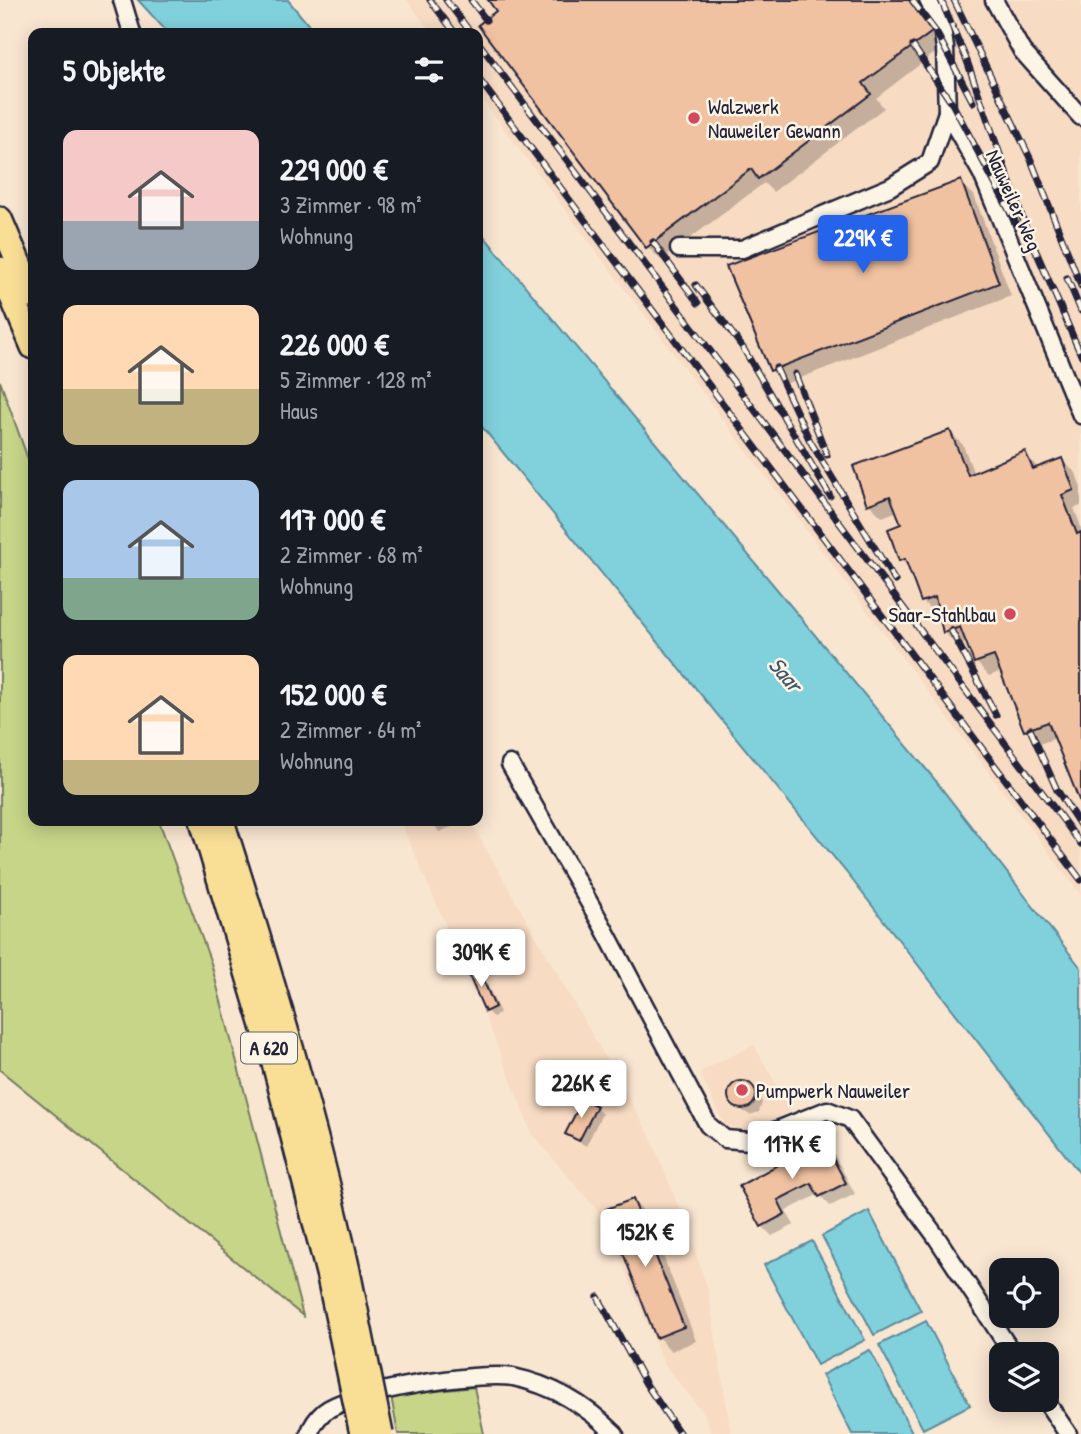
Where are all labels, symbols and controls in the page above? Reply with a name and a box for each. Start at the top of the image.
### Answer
text: 5 Objekte [63,50,165,90]
icon: filters [410,51,448,89]
place label: Walzwerk Nauweiler Gewann [708,92,841,145]
marker: Walzwerk Nauweiler Gewann [686,110,702,126]
street label: Nauweiler Weg [979,145,1049,255]
text: 229 000 € [280,149,388,189]
icon: home [119,158,203,242]
text: 3 Zimmer · 98 m² [280,189,422,220]
pin: 229K € [806,216,920,275]
text: Wohnung [280,220,353,251]
text: 229K € [834,222,892,253]
text: 226 000 € [280,324,389,364]
icon: home [119,333,203,417]
text: 5 Zimmer · 128 m² [280,364,432,395]
text: Haus [280,395,318,426]
text: 117 000 € [280,499,385,539]
icon: home [119,508,203,592]
text: 2 Zimmer · 68 m² [280,539,423,570]
text: Wohnung [280,570,353,601]
place label: Saar-Stahlbau [889,600,997,629]
marker: Saar-Stahlbau [1002,606,1018,622]
water label: Saar [762,650,812,701]
text: 152 000 € [280,674,386,714]
icon: home [119,683,203,767]
text: 2 Zimmer · 64 m² [280,714,421,745]
text: Wohnung [280,745,353,776]
pin: 309K € [424,930,538,989]
text: 309K € [452,936,510,967]
road number: A 620 [241,1032,297,1064]
pin: 226K € [524,1060,638,1120]
text: 226K € [551,1067,611,1098]
place label: Pumpwerk Nauweiler [756,1076,910,1105]
marker: Pumpwerk Nauweiler [734,1082,750,1098]
pin: 117K € [735,1122,849,1181]
text: 117K € [764,1128,820,1159]
pin: 152K € [588,1210,702,1269]
text: 152K € [616,1216,674,1247]
map controls [989,1258,1059,1412]
button: locate [989,1258,1059,1328]
button: layers [989,1342,1059,1412]

